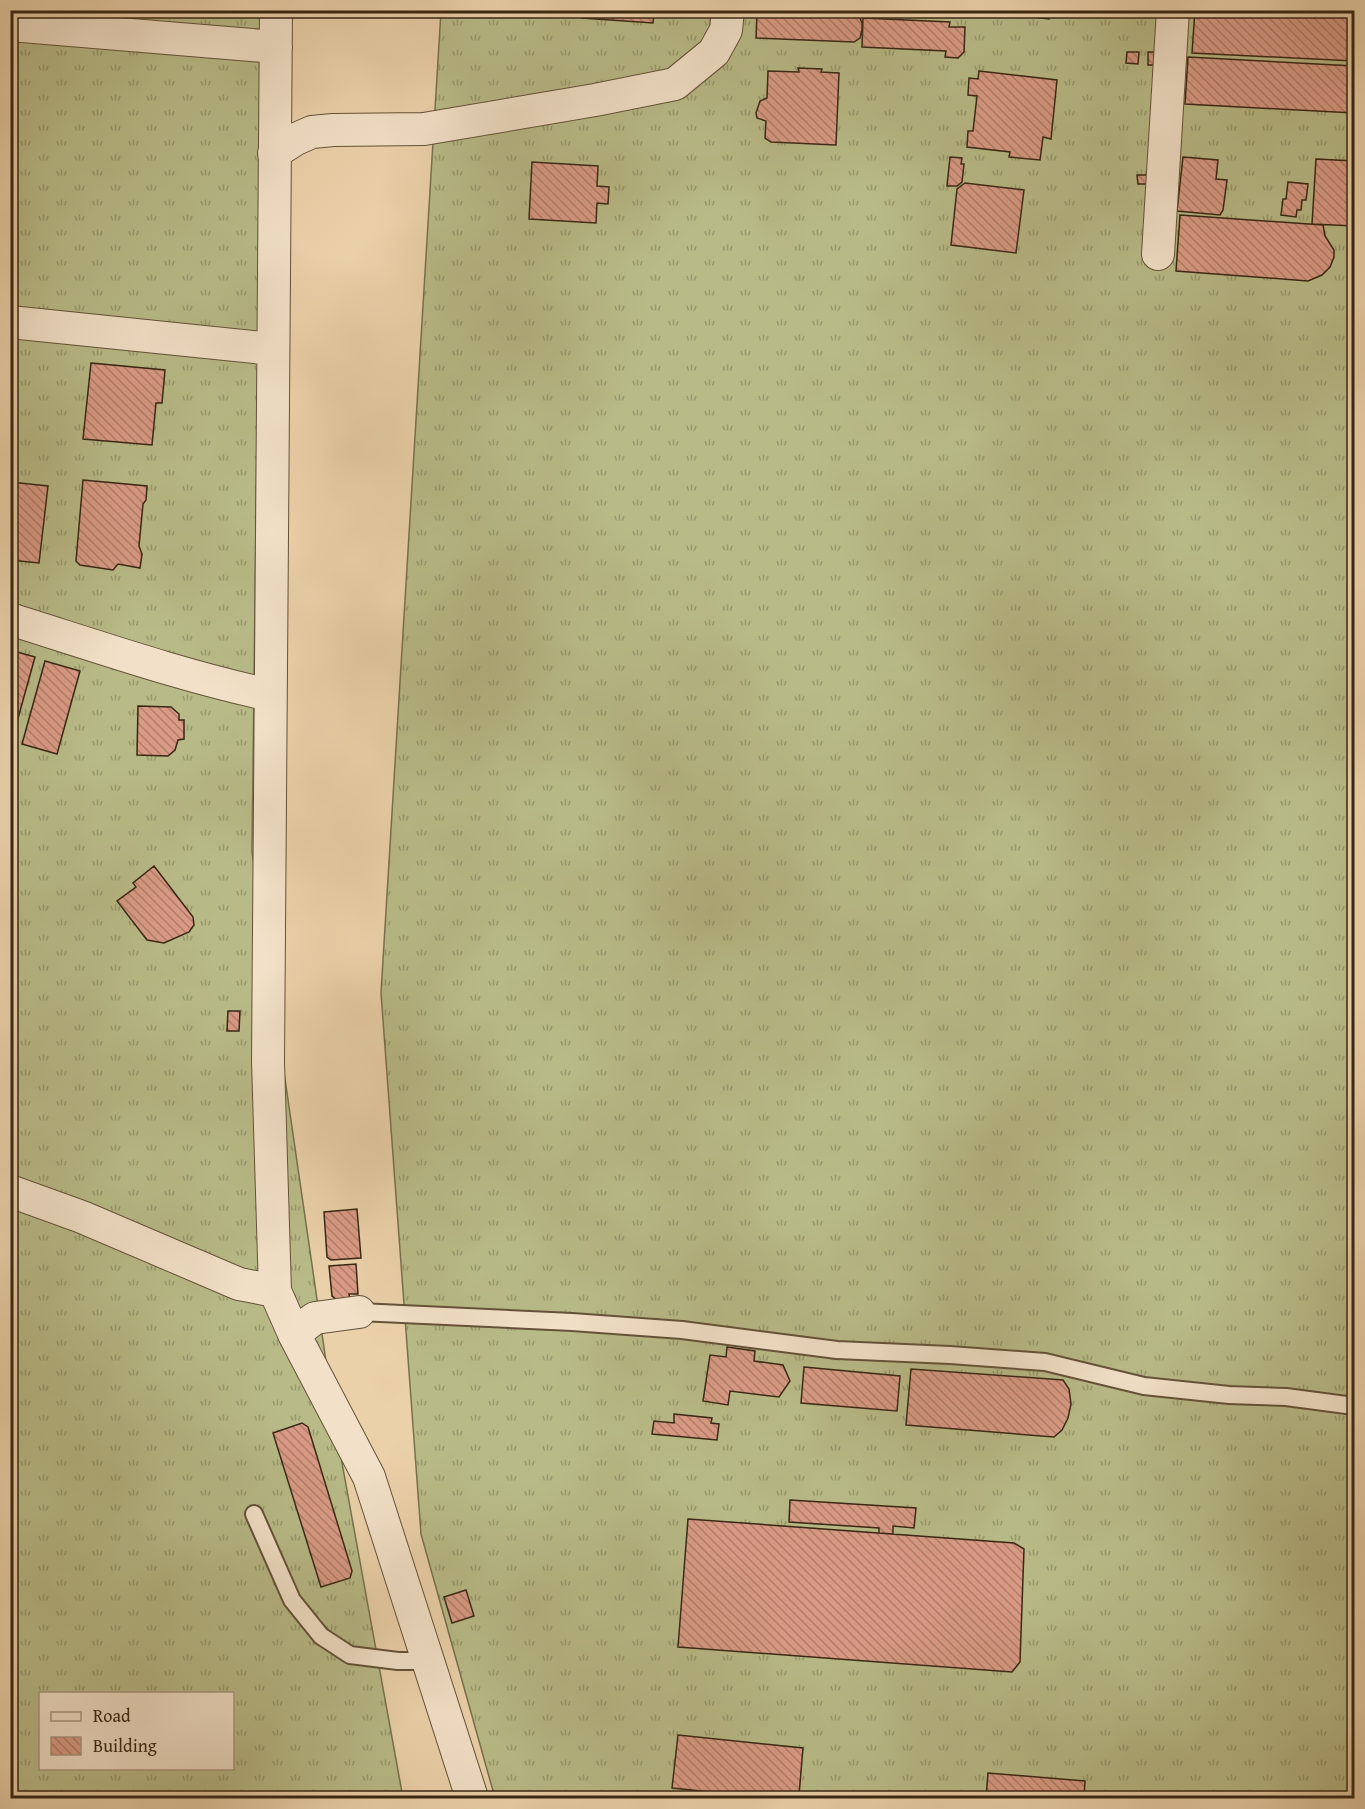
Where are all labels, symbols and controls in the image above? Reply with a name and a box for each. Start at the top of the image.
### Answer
legend [39,1692,234,1770]
text: Road [93,1702,131,1729]
text: Building [93,1732,157,1759]

